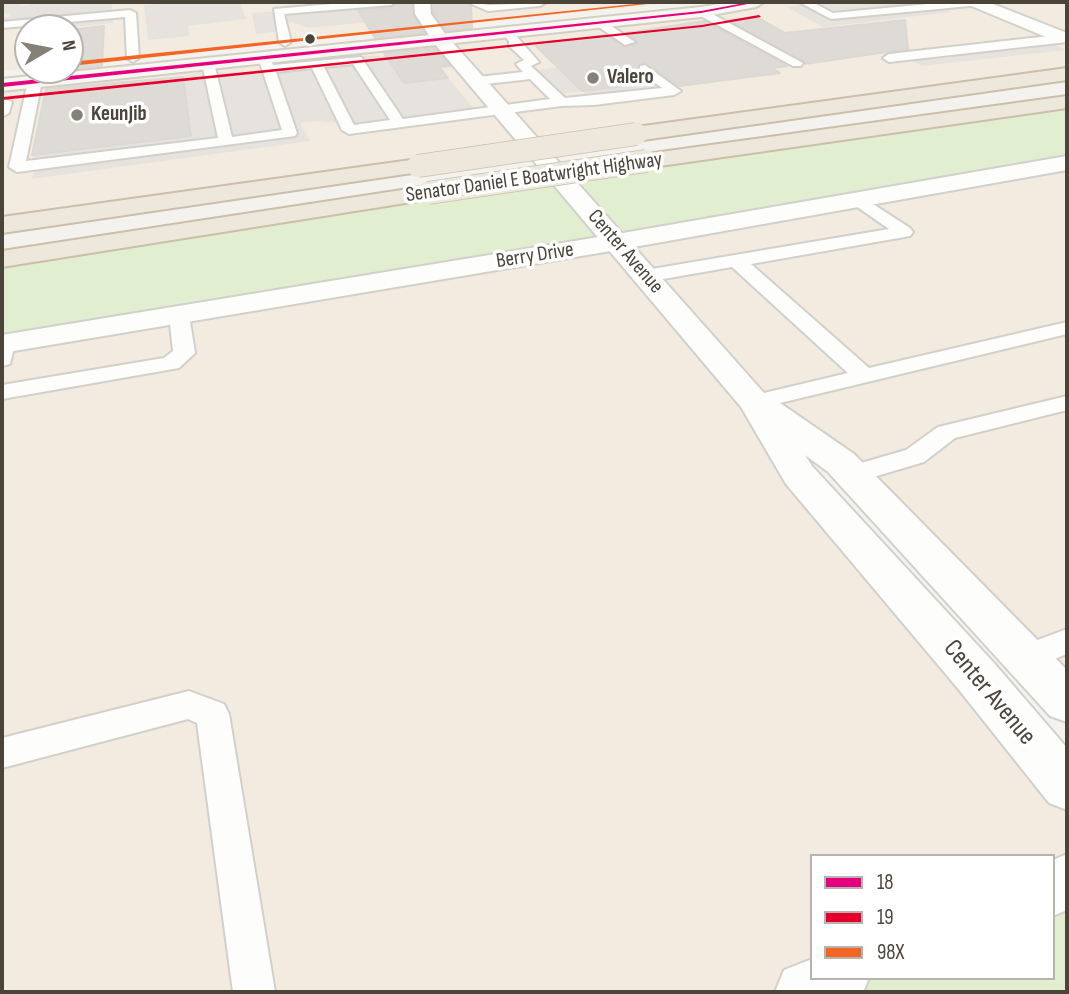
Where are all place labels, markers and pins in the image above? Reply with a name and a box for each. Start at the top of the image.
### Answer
unlabelled marker [303,32,317,46]
place label: Valero [607,65,654,91]
marker: Valero [585,70,601,86]
place label: KeunJib [91,102,147,128]
marker: KeunJib [69,107,85,123]

